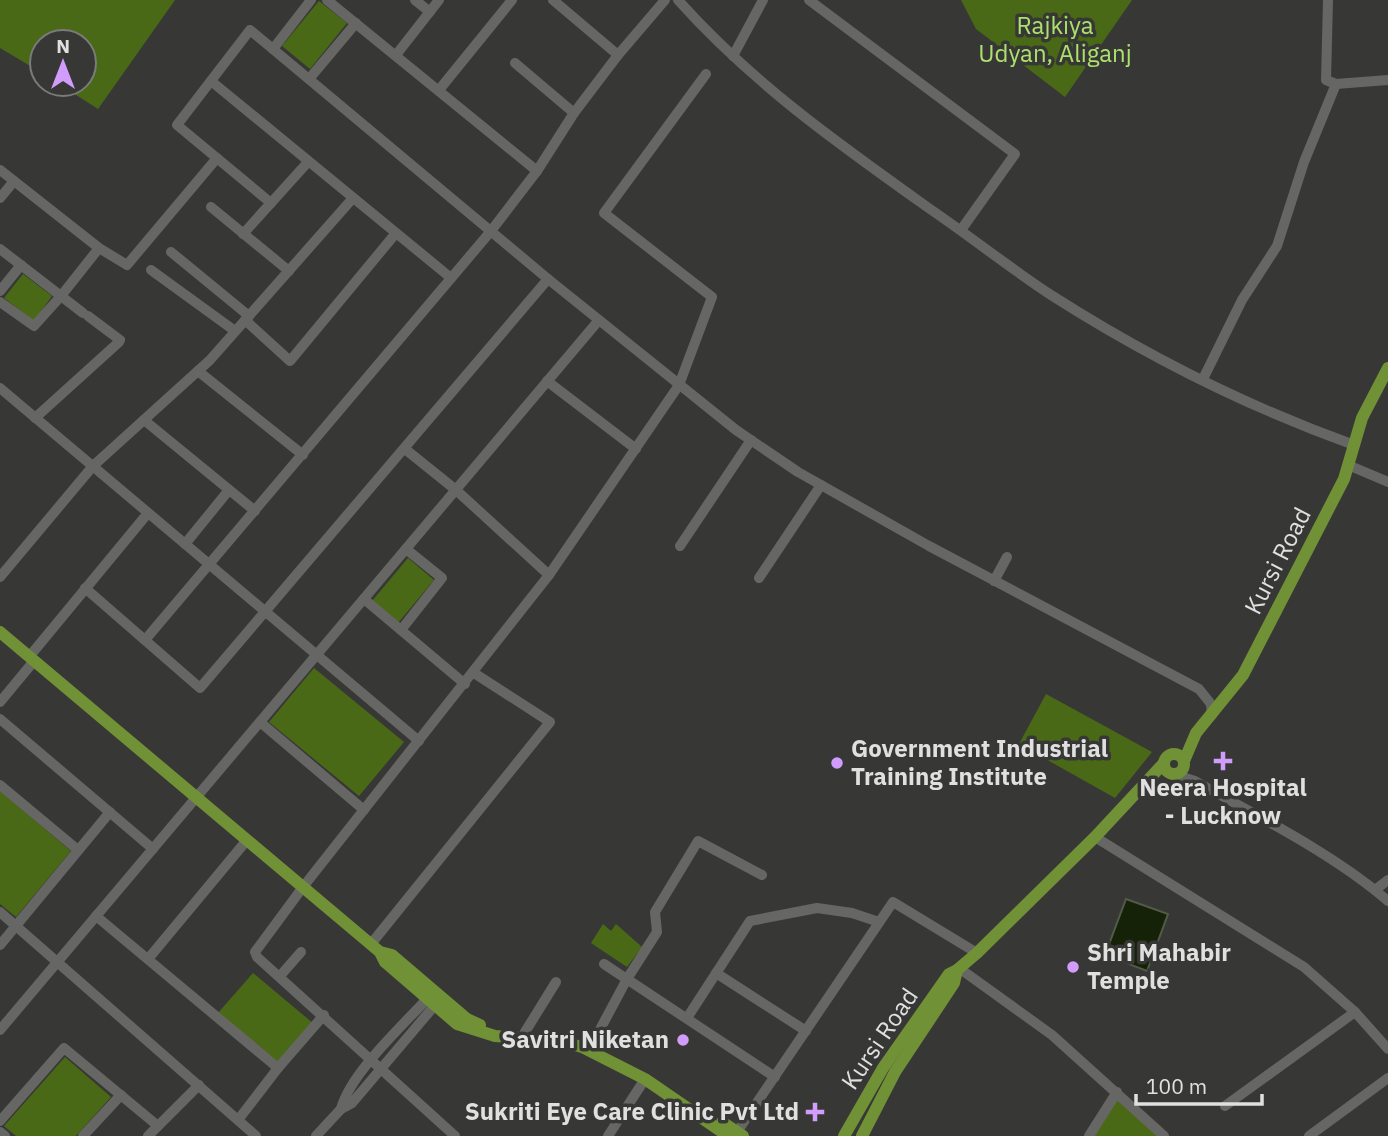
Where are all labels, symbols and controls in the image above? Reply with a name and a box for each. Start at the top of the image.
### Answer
park label: Rajkiya Udyan, Aliganj [978,9,1132,69]
north arrow [28,28,98,98]
text: N [56,34,70,58]
street label: Kursi Road [1237,502,1318,619]
place label: Government Industrial Training Institute [851,732,1108,792]
marker: Neera Hospital - Lucknow [1213,751,1233,771]
marker: Government Industrial Training Institute [829,755,845,771]
place label: Neera Hospital - Lucknow [1139,771,1307,831]
place label: Shri Mahabir Temple [1087,936,1231,996]
marker: Shri Mahabir Temple [1065,959,1081,975]
street label: Kursi Road [833,981,925,1095]
place label: Savitri Niketan [501,1023,669,1055]
marker: Savitri Niketan [675,1032,691,1048]
scale bar [1136,1062,1262,1106]
text: 100 m [1146,1072,1207,1100]
place label: Sukriti Eye Care Clinic Pvt Ltd [465,1095,799,1127]
marker: Sukriti Eye Care Clinic Pvt Ltd [805,1102,825,1122]

